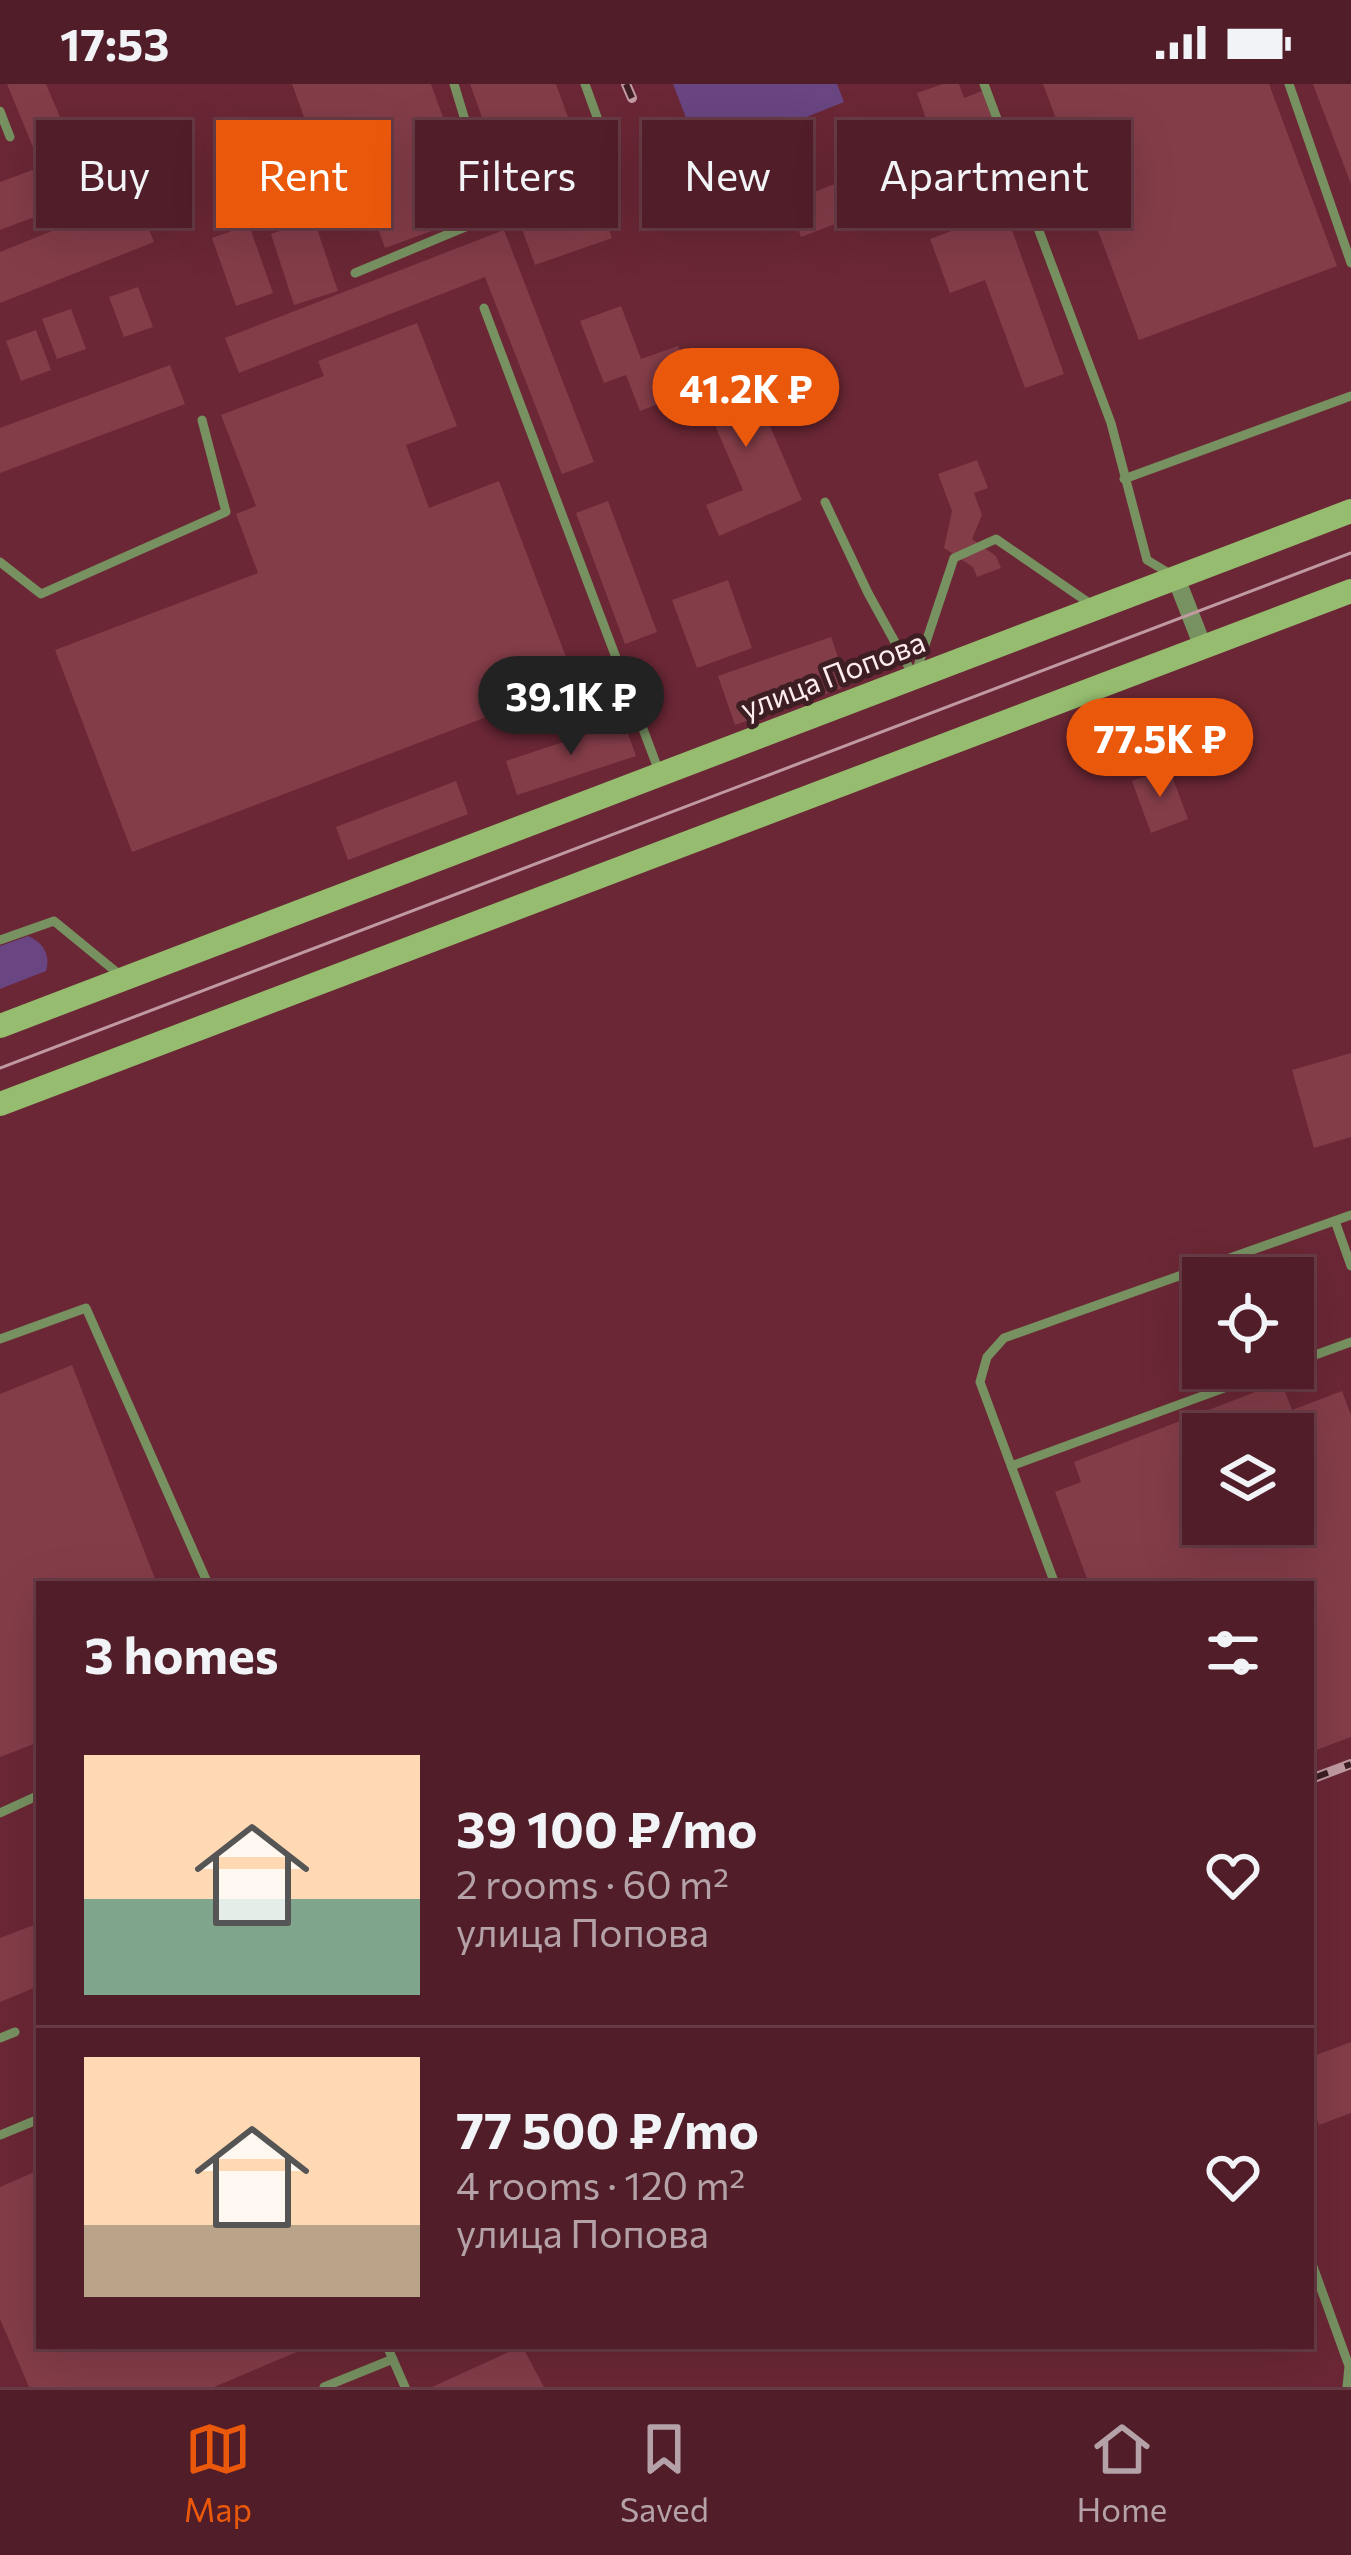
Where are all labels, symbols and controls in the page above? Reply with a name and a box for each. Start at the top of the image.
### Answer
text: 17:53 [60,15,169,70]
chip: Buy [36,120,192,228]
chip: Rent [216,120,391,228]
chip: Filters [415,120,618,228]
chip: New [642,120,813,228]
chip: Apartment [837,120,1131,228]
pin: 41.2K ₽ [635,348,857,450]
text: 41.2K ₽ [679,363,813,411]
street label: улица Попова [735,622,930,726]
pin: 39.1K ₽ [460,656,682,758]
text: 39.1K ₽ [505,671,637,719]
pin: 77.5K ₽ [1049,698,1271,800]
text: 77.5K ₽ [1093,713,1227,761]
map controls [1182,1257,1314,1545]
button: locate [1182,1257,1314,1389]
button: layers [1182,1413,1314,1545]
icon: filters [1200,1620,1266,1686]
text: 3 homes [84,1622,279,1685]
text: 39 100 ₽/mo [456,1796,758,1859]
icon: home [180,1803,324,1947]
icon: heart [1200,1842,1266,1908]
text: 2 rooms · 60 m² [456,1859,729,1907]
text: улица Попова [456,1907,709,1955]
text: 77 500 ₽/mo [456,2097,759,2160]
icon: home [180,2105,324,2249]
icon: heart [1200,2144,1266,2210]
text: 4 rooms · 120 m² [456,2160,745,2208]
text: улица Попова [456,2208,709,2256]
tab: Map [184,2416,252,2529]
tab: Saved [620,2416,709,2529]
tab: Home [1076,2416,1167,2529]

